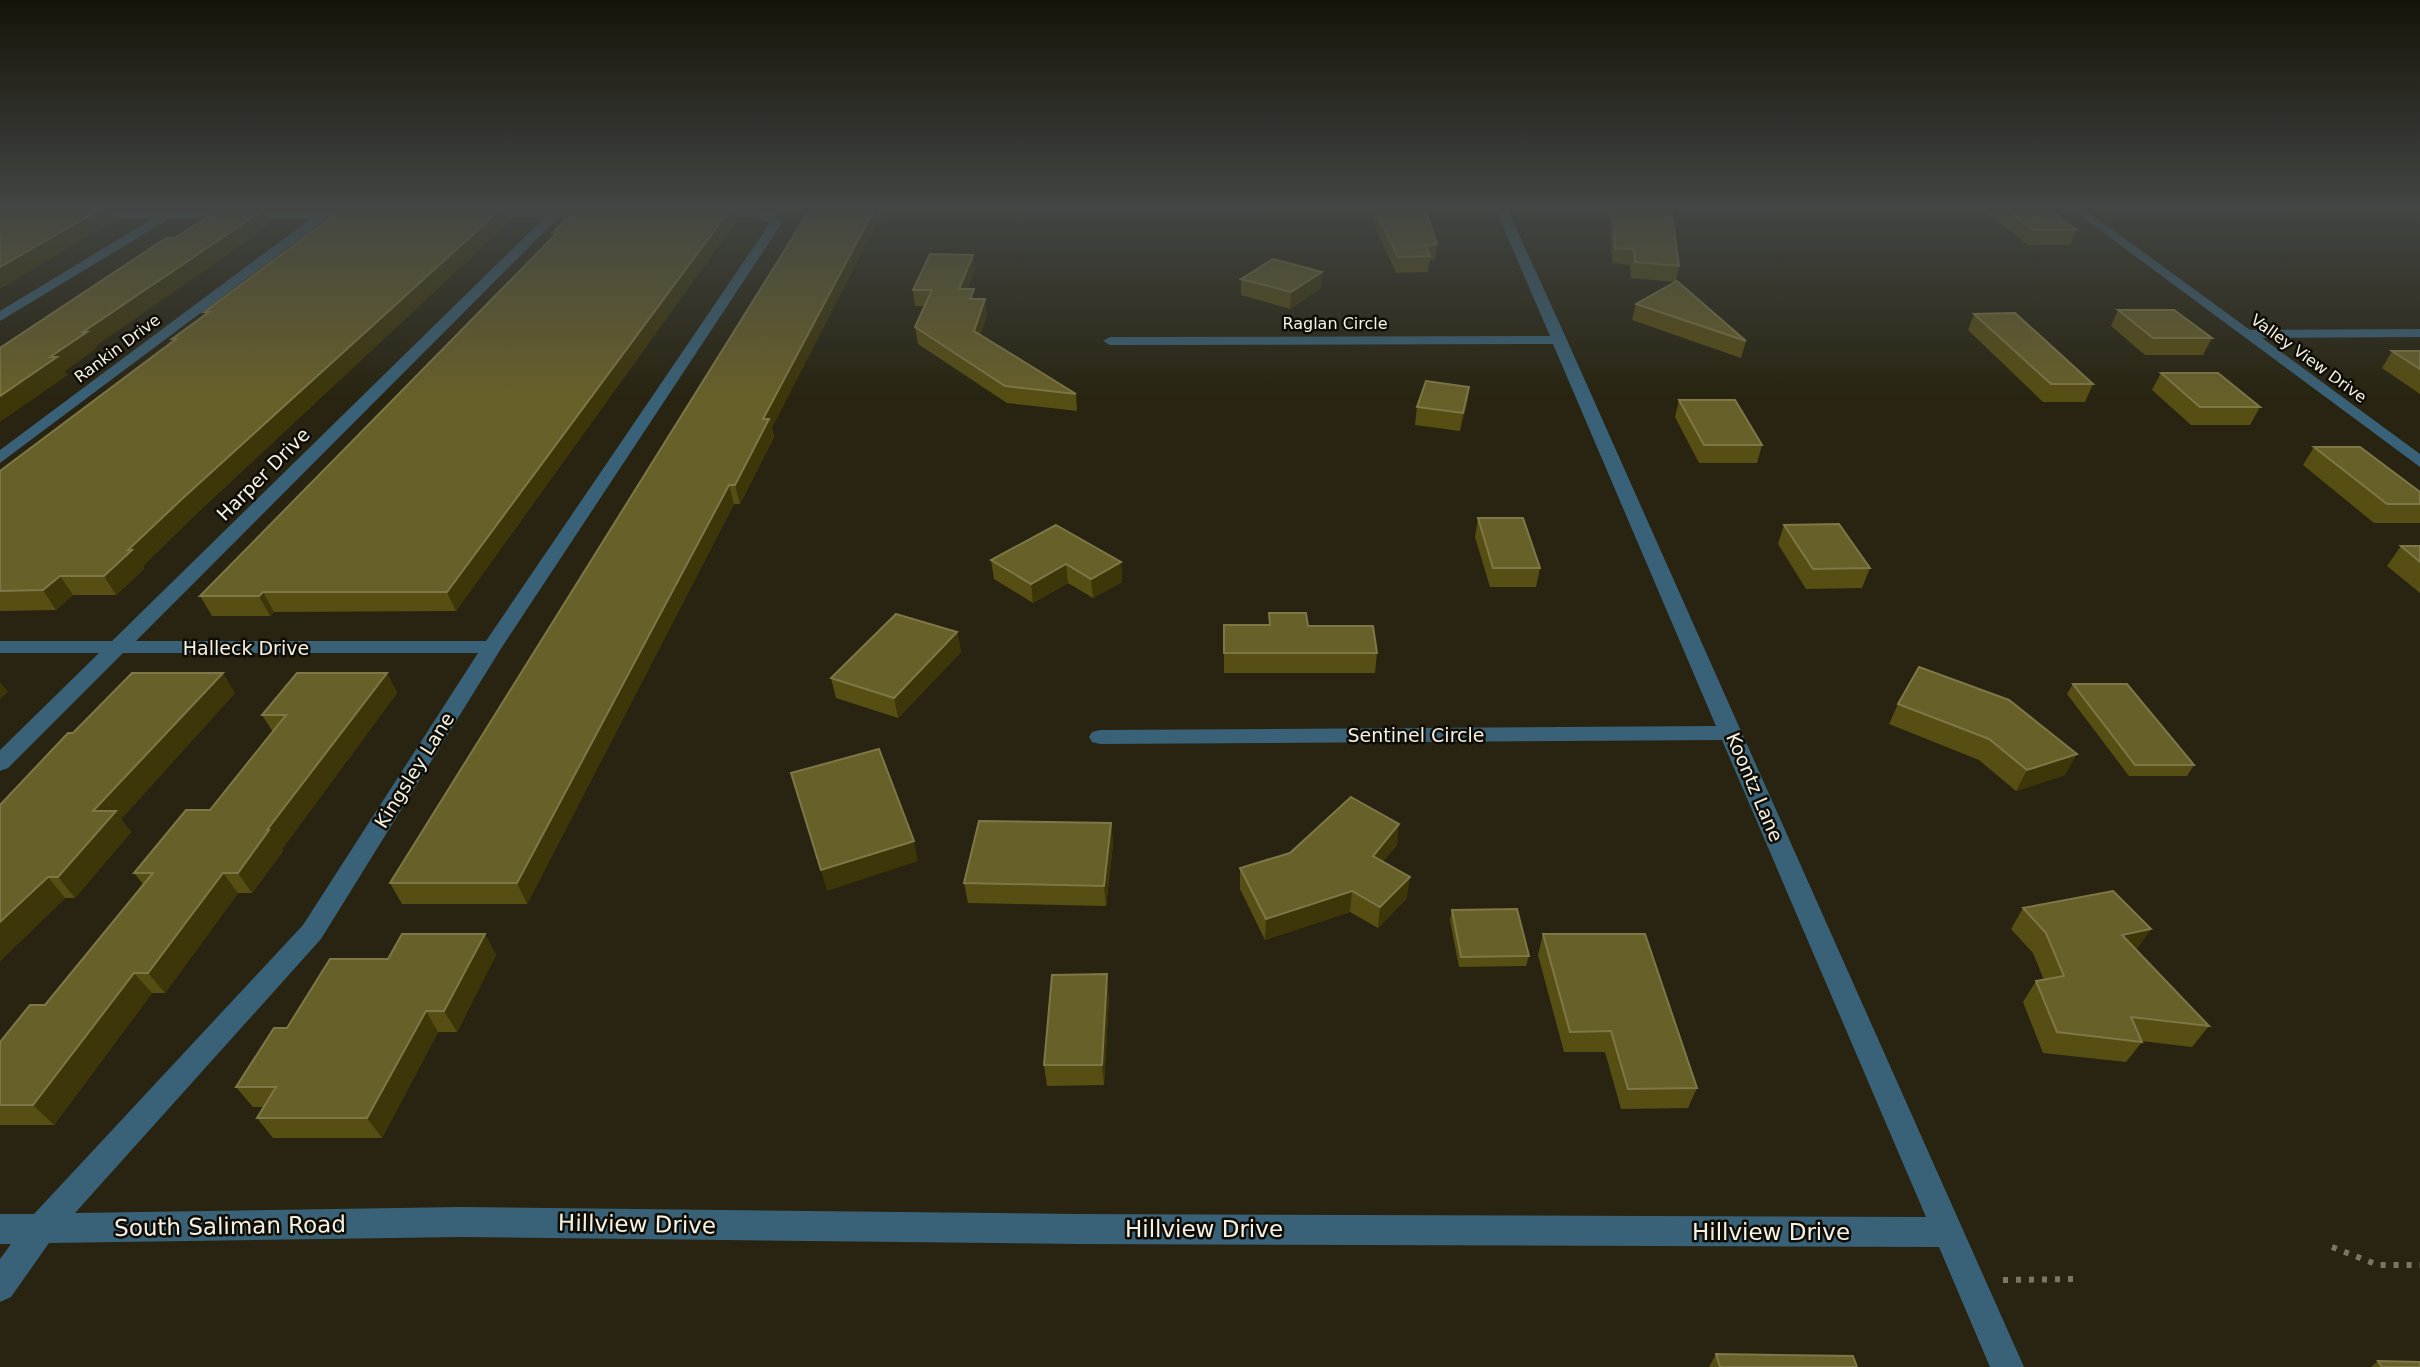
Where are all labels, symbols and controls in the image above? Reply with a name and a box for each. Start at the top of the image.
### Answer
street label: Rankin Drive [71,310,164,387]
street label: Valley View Drive [2247,310,2370,407]
street label: Raglan Circle [1282,314,1388,333]
street label: Harper Drive [212,423,314,525]
street label: Halleck Drive [183,637,309,659]
street label: Kingsley Lane [370,708,458,832]
street label: Sentinel Circle [1348,724,1484,746]
street label: Koontz Lane [1722,729,1788,845]
street label: Hillview Drive [558,1210,716,1238]
street label: South Saliman Road [114,1211,346,1241]
street label: Hillview Drive [1125,1216,1283,1242]
street label: Hillview Drive [1692,1219,1850,1245]

